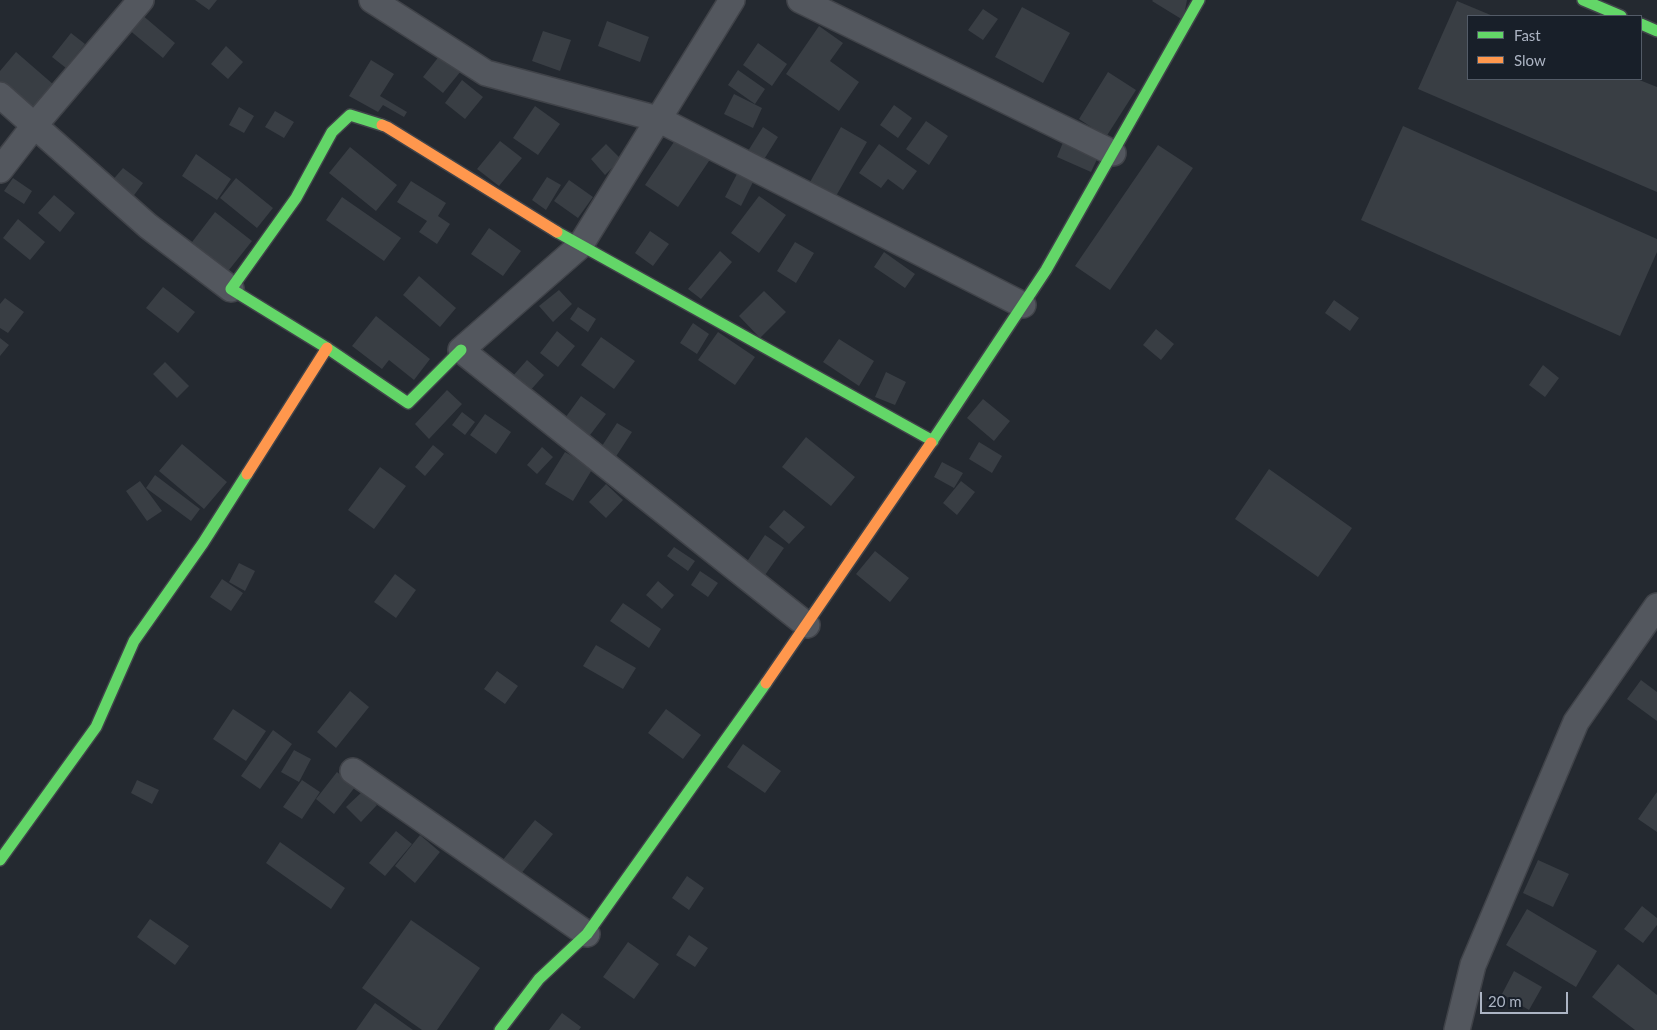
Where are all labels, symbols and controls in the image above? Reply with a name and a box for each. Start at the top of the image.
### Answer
legend [1467,15,1642,80]
text: Fast [1514,26,1541,44]
text: Slow [1514,51,1546,69]
scale bar [1482,982,1570,1014]
text: 20 m [1488,992,1522,1010]

